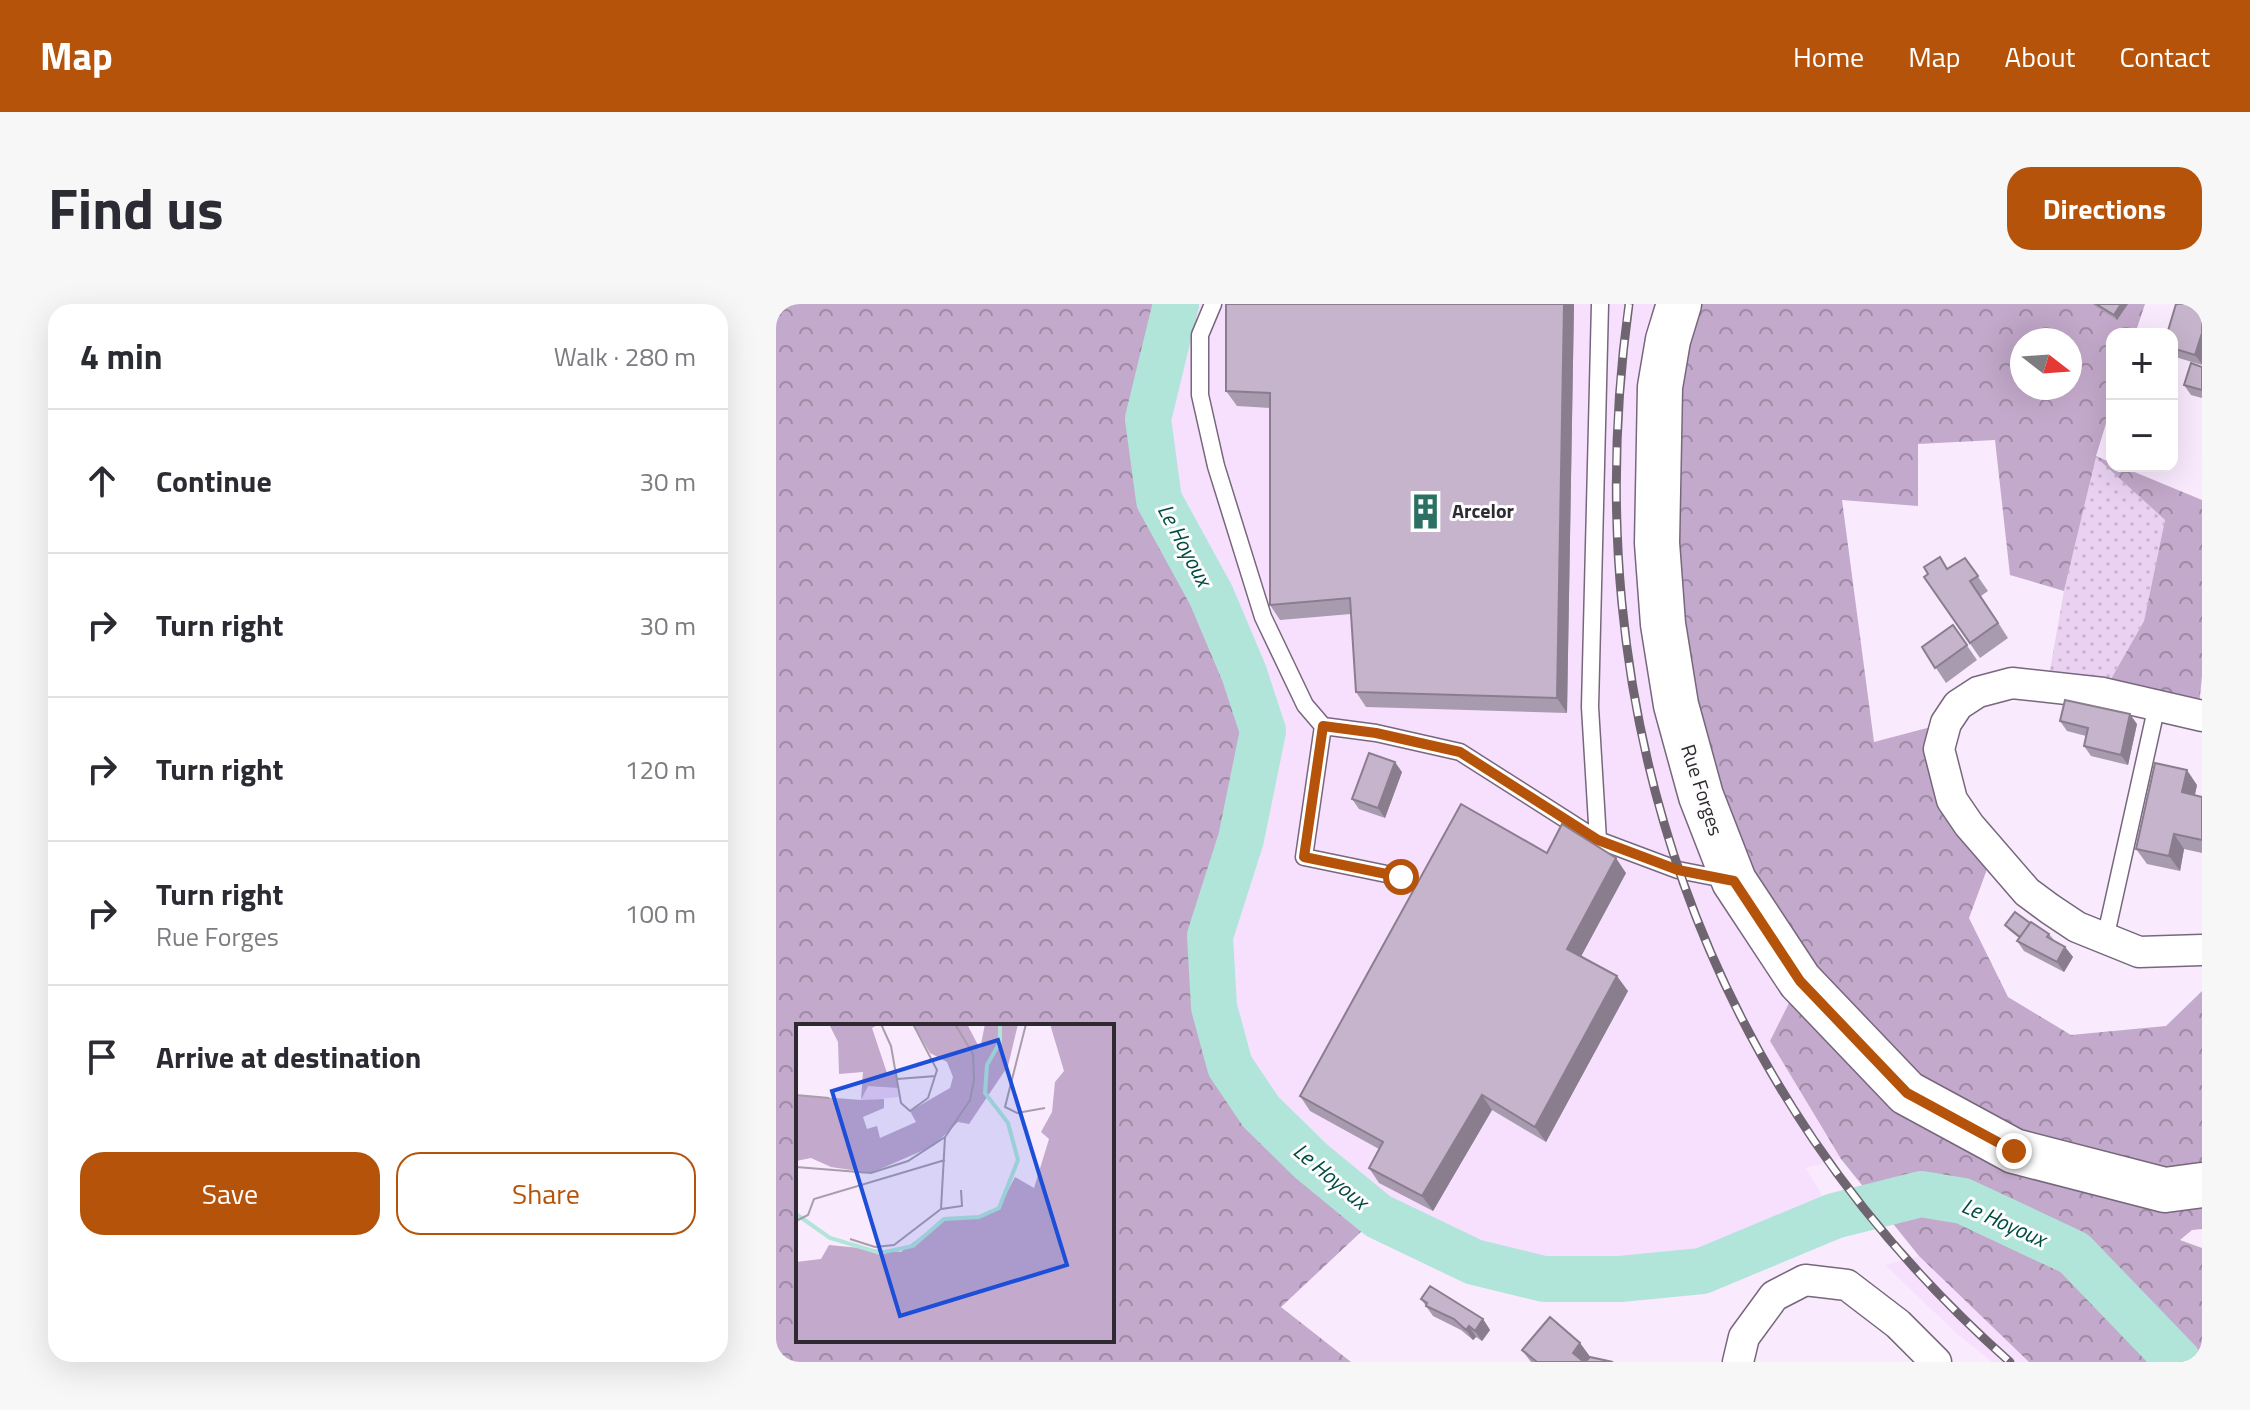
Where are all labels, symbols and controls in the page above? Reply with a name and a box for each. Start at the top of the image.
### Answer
text: Map [40,27,113,85]
text: Home [1793,35,1864,78]
text: Map [1908,35,1961,78]
text: About [2005,35,2075,78]
text: Contact [2119,35,2210,78]
text: Find us [48,166,224,251]
button: Directions [2007,167,2202,250]
north arrow [2010,328,2082,400]
map controls [2106,328,2178,472]
button: + [2106,328,2178,400]
text: 4 min [80,330,163,382]
text: Walk · 280 m [554,337,696,376]
button: − [2106,400,2178,472]
text: Continue [156,458,272,504]
icon: ahead [80,459,124,503]
text: 30 m [639,462,696,501]
building icon: Arcelor [1407,492,1445,530]
place label: Arcelor [1452,495,1515,526]
water label: Le Hoyoux [1149,498,1222,595]
text: Turn right [156,602,284,648]
icon: right [80,603,124,647]
text: 30 m [639,606,696,645]
street label: Rue Forges [1673,740,1732,840]
text: Turn right [156,746,284,792]
icon: right [80,747,124,791]
text: 120 m [625,750,696,789]
route start [1383,859,1419,895]
text: Turn right [156,871,284,917]
icon: right [80,891,124,935]
text: 100 m [625,894,696,933]
text: Rue Forges [156,917,279,956]
inset map [796,1024,1114,1342]
text: Arrive at destination [156,1034,421,1080]
icon: arrive [80,1035,124,1079]
route end [1996,1133,2032,1169]
water label: Le Hoyoux [1286,1134,1378,1219]
button: Save [80,1152,380,1235]
button: Share [396,1152,696,1235]
water label: Le Hoyoux [1956,1188,2054,1257]

